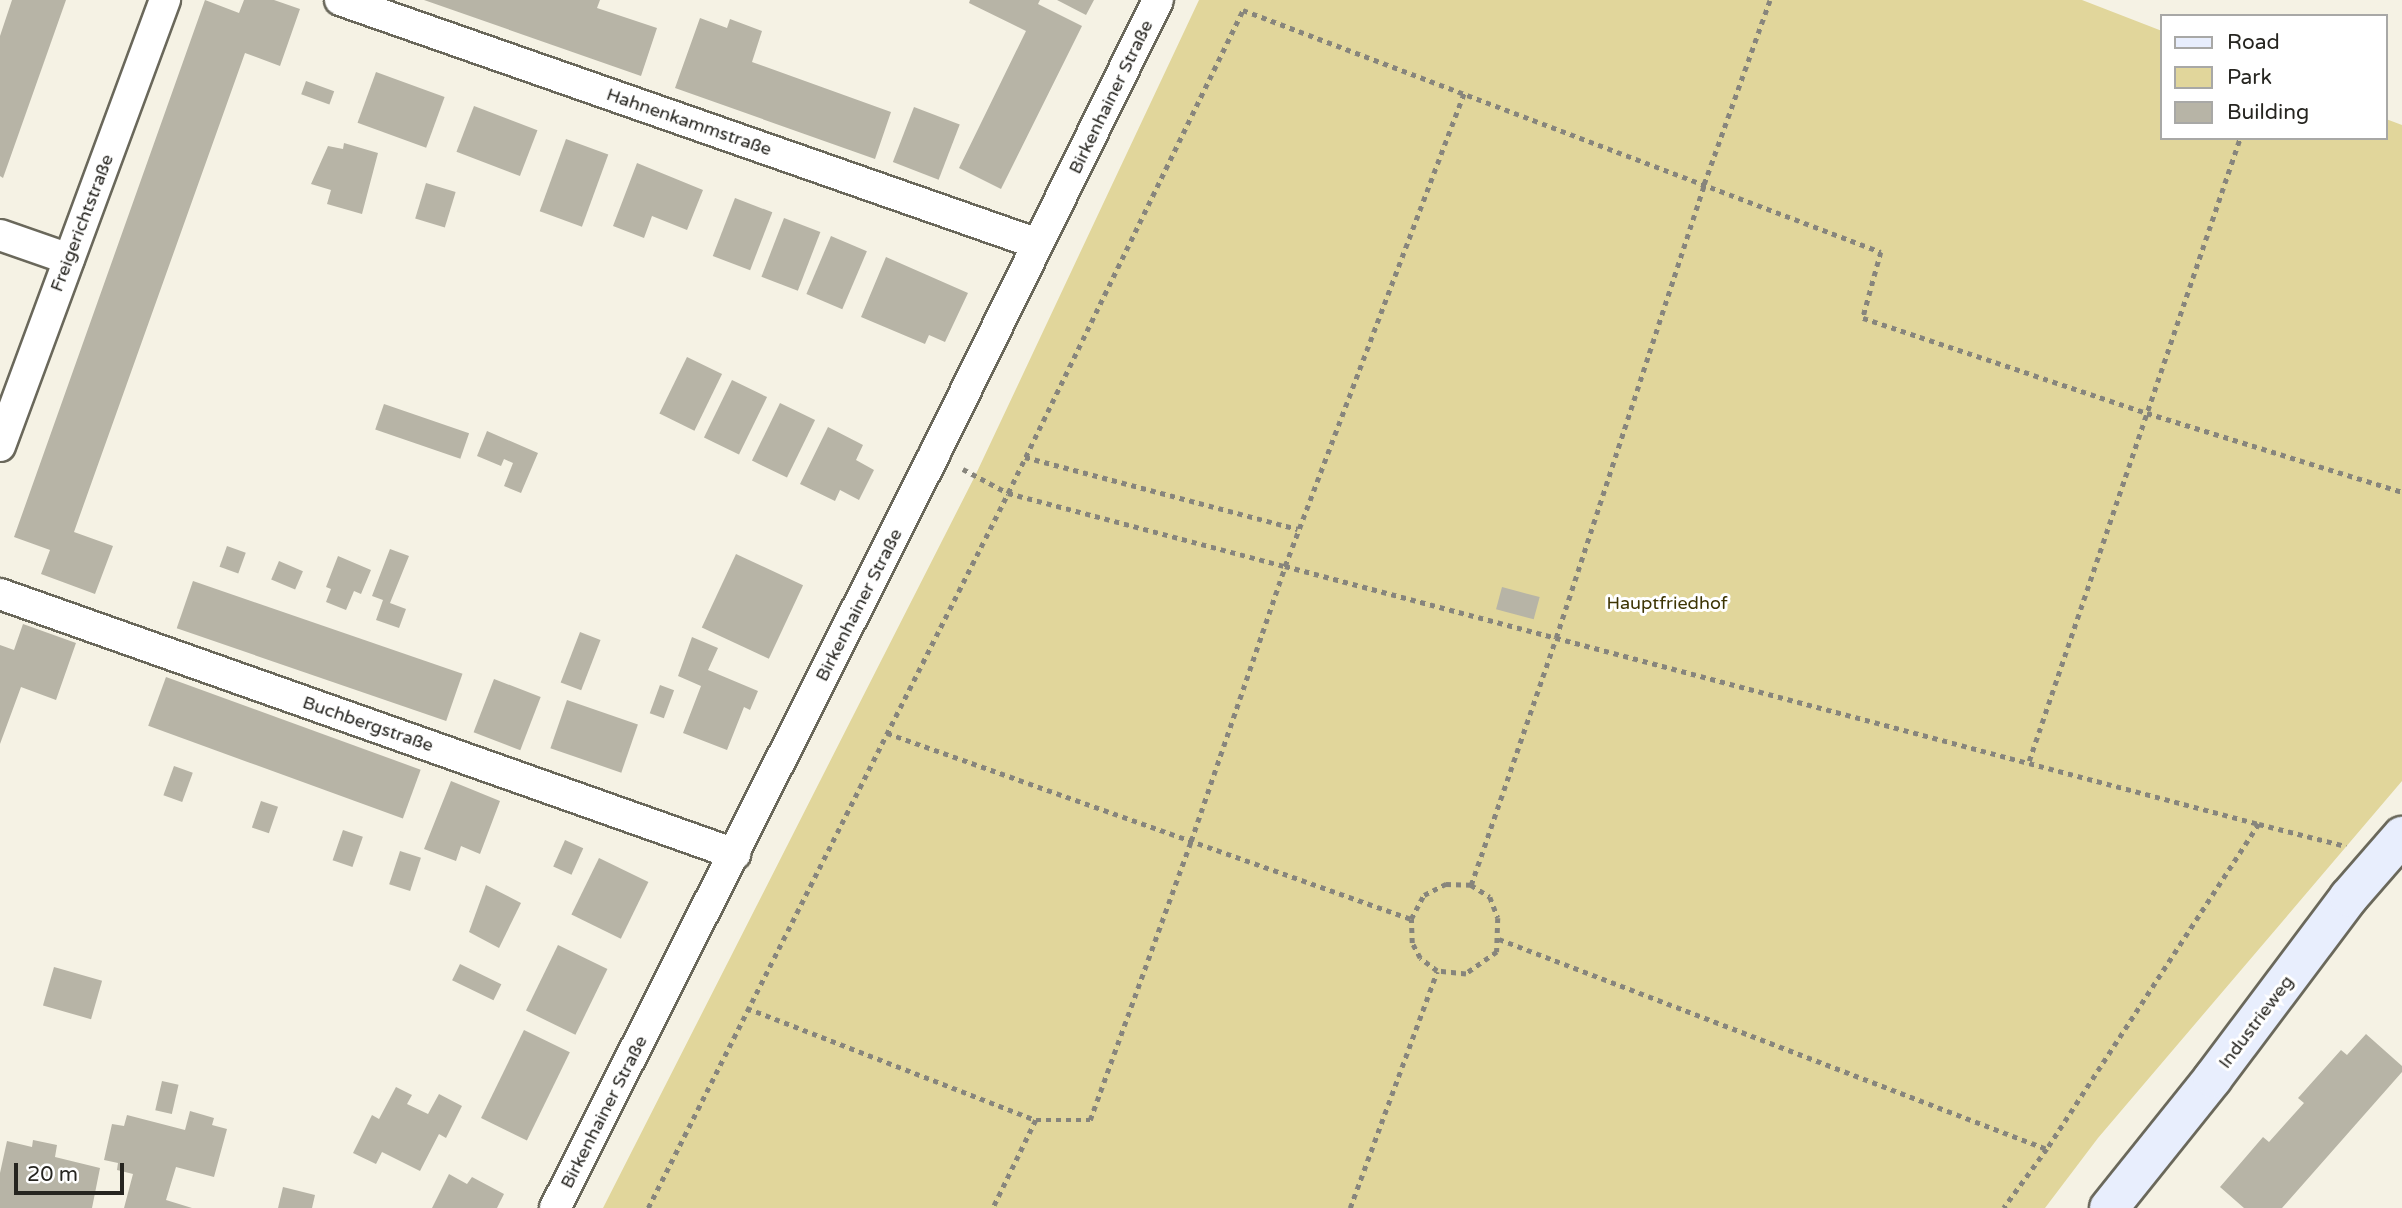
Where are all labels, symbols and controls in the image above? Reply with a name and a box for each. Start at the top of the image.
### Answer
legend [2160,14,2388,140]
street label: Birkenhainer Straße [1064,17,1158,177]
text: Road [2227,30,2280,55]
text: Park [2227,65,2272,90]
street label: Hahnenkammstraße [604,84,774,160]
text: Building [2227,100,2309,125]
street label: Freigerichtstraße [46,151,118,295]
street label: Birkenhainer Straße [811,525,907,685]
park label: Hauptfriedhof [1606,592,1728,614]
street label: Buchbergstraße [300,691,436,757]
street label: Industrieweg [2214,971,2298,1073]
street label: Birkenhainer Straße [556,1032,652,1192]
scale bar [18,1148,128,1192]
text: 20 m [27,1162,78,1187]

